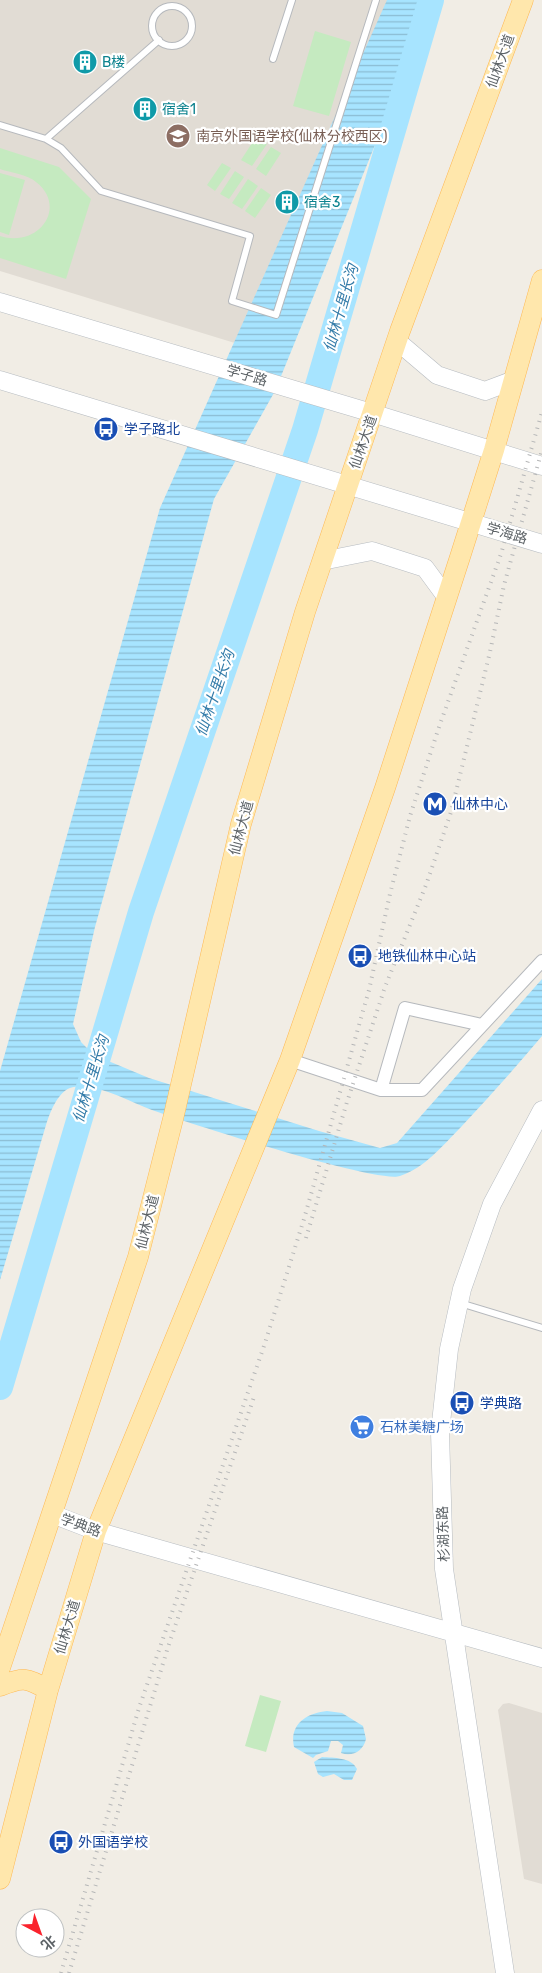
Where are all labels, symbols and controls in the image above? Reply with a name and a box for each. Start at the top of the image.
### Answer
street label: 仙林大道 [483,32,518,90]
building icon: B楼 [72,49,98,75]
place label: B楼 [102,54,125,71]
building icon: 宿舍1 [132,96,158,122]
place label: 宿舍1 [162,101,196,118]
school or university icon: 南京外国语学校(仙林分校西区) [165,123,191,149]
place label: 南京外国语学校(仙林分校西区) [196,128,388,145]
building icon: 宿舍3 [274,189,300,215]
place label: 宿舍3 [304,194,340,211]
water label: 仙林十里长沟 [320,260,363,354]
street label: 学子路 [224,361,269,390]
street label: 仙林大道 [346,413,381,471]
bus stop icon: 学子路北 [93,416,119,442]
place label: 学子路北 [124,421,180,438]
street label: 学海路 [484,519,529,548]
water label: 仙林十里长沟 [192,646,239,738]
metro station icon: 仙林中心 [422,791,448,817]
place label: 仙林中心 [452,796,508,813]
street label: 仙林大道 [226,799,257,857]
bus stop icon: 地铁仙林中心站 [347,943,373,969]
place label: 地铁仙林中心站 [378,948,476,965]
water label: 仙林十里长沟 [69,1031,113,1125]
street label: 仙林大道 [132,1193,163,1251]
bus stop icon: 学典路 [449,1390,475,1416]
place label: 学典路 [480,1395,522,1412]
supermarket icon: 石林美糖广场 [349,1414,375,1440]
place label: 石林美糖广场 [380,1419,464,1436]
street label: 杉湖东路 [434,1506,453,1562]
street label: 学典路 [58,1510,103,1541]
street label: 仙林大道 [51,1598,84,1656]
bus stop icon: 外国语学校 [48,1829,74,1855]
place label: 外国语学校 [78,1834,148,1851]
north arrow [15,1908,65,1958]
text: 北 [37,1931,59,1953]

